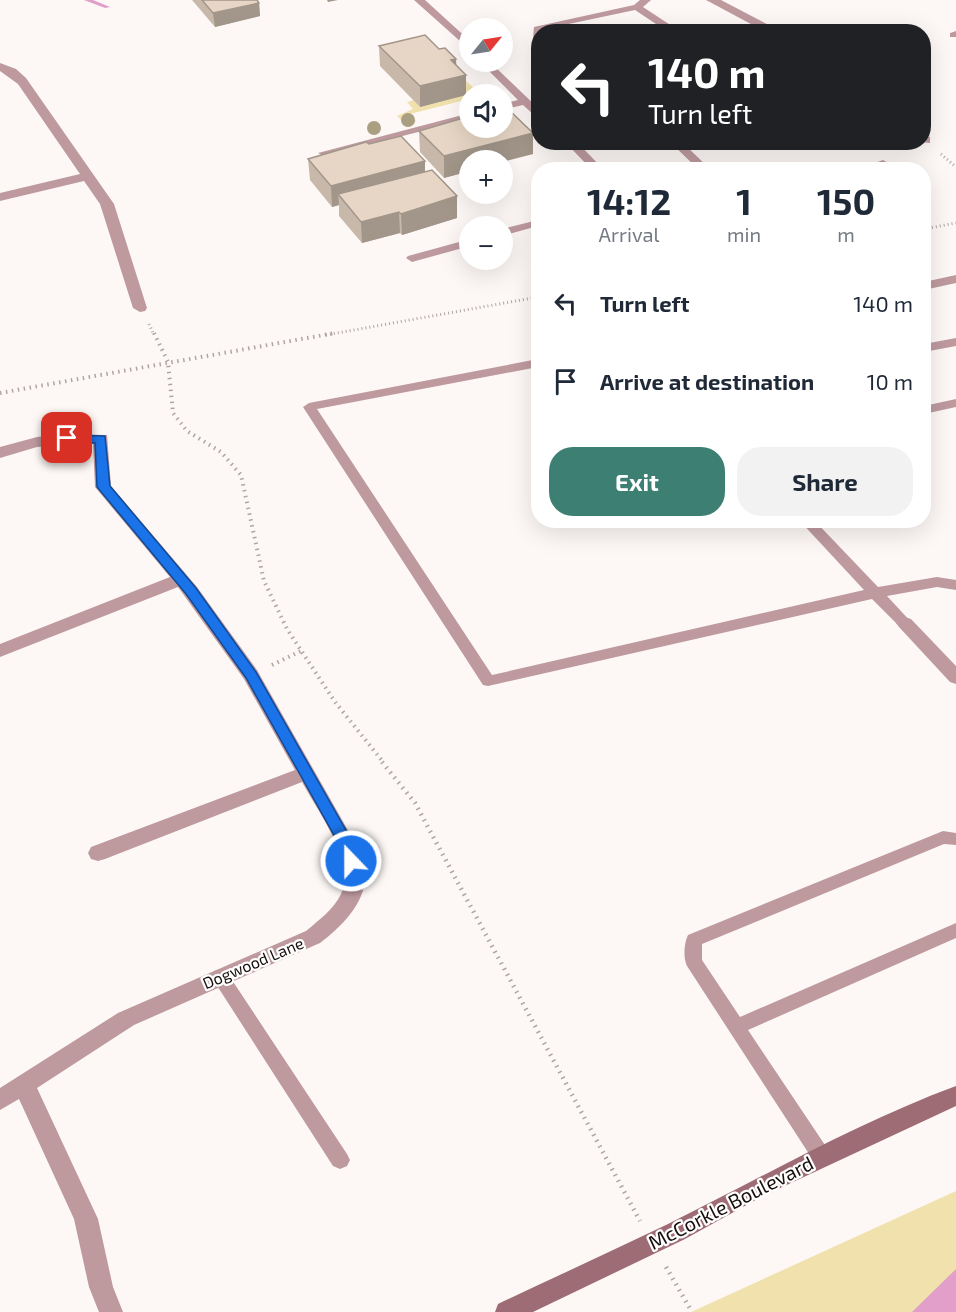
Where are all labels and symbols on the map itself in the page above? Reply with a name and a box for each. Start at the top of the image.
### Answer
north arrow [459,18,513,72]
pin [41,412,92,463]
position arrow [319,829,383,893]
street label: Dogwood Lane [200,933,306,992]
street label: McCorkle Boulevard [644,1150,817,1254]

